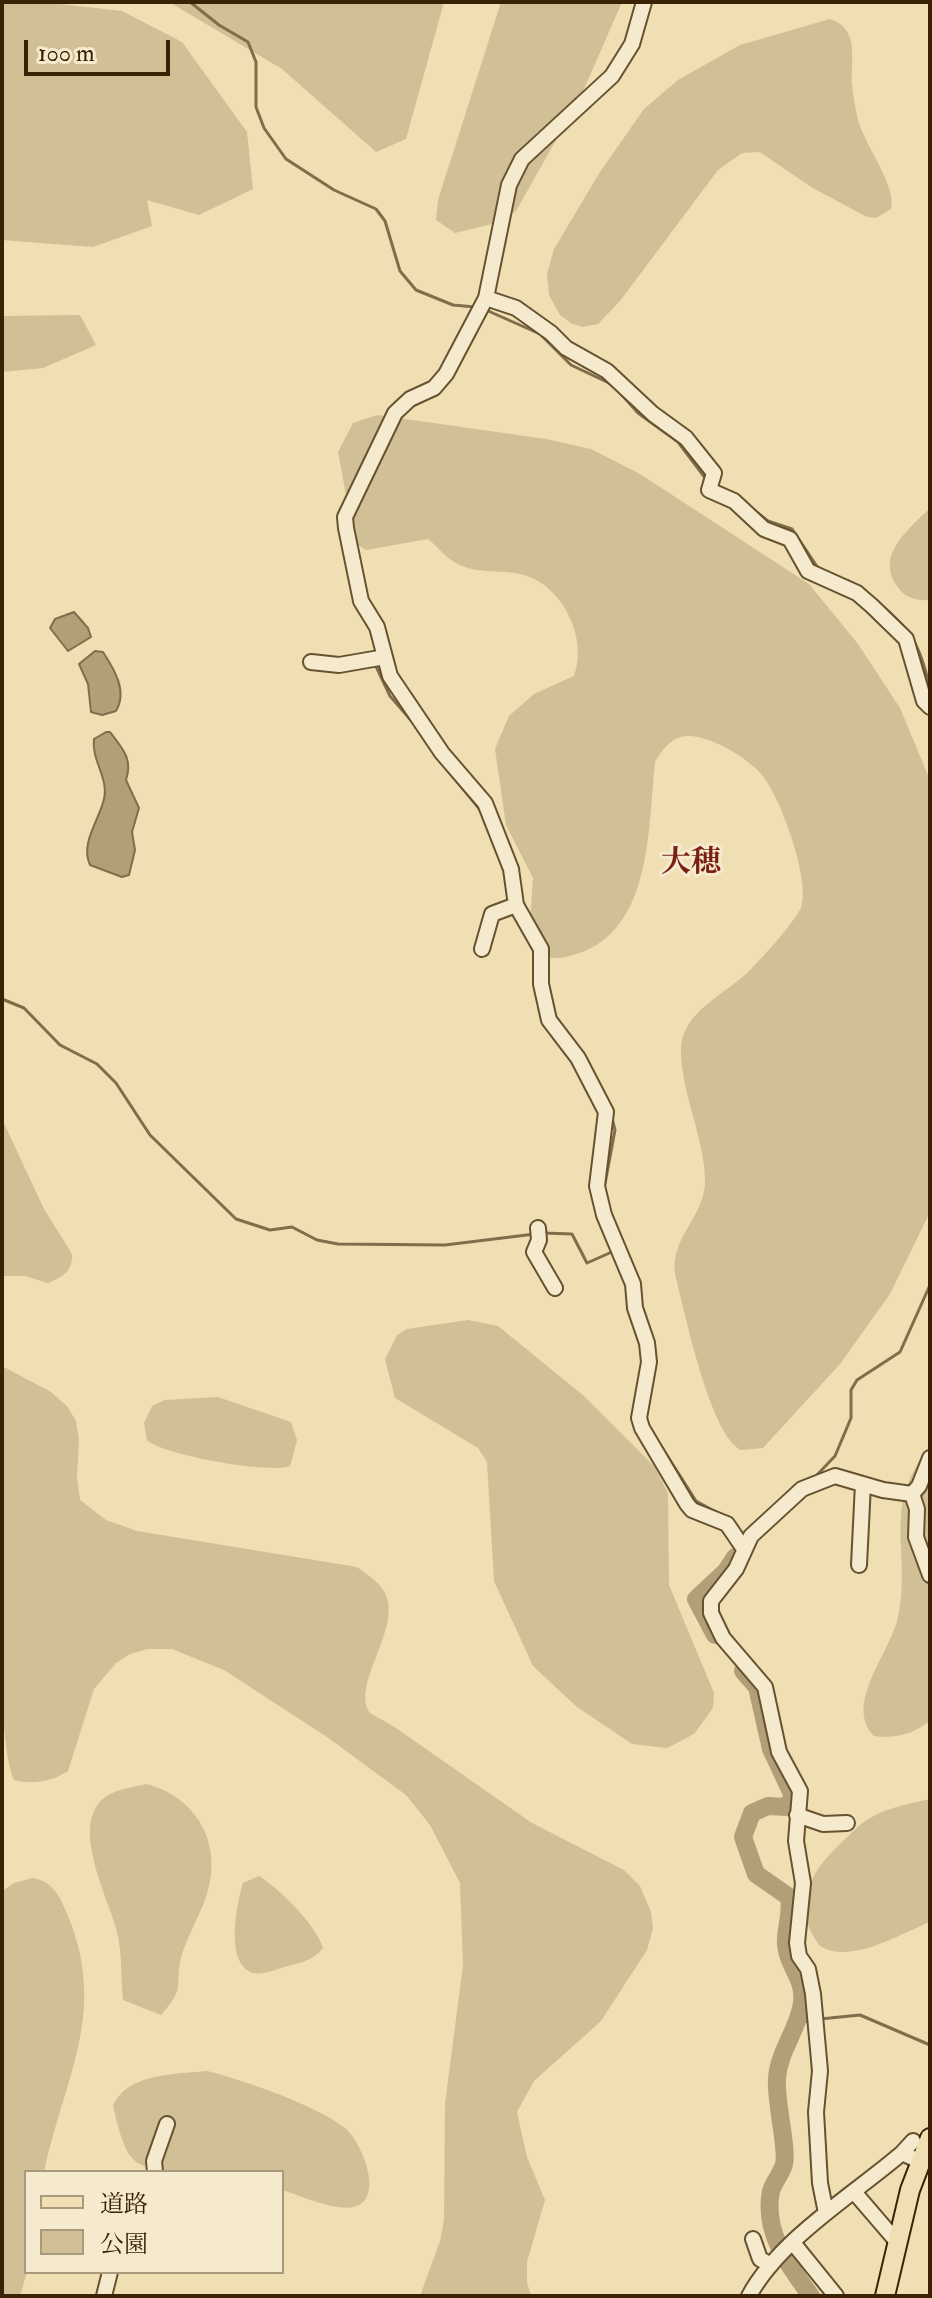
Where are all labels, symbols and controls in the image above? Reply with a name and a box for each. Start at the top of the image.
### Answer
scale bar [28,24,174,74]
text: 100 m [38,38,95,69]
district label: 大穂 [661,847,721,883]
legend [24,2170,284,2274]
text: 道路 [100,2189,148,2220]
text: 公園 [100,2229,148,2260]

